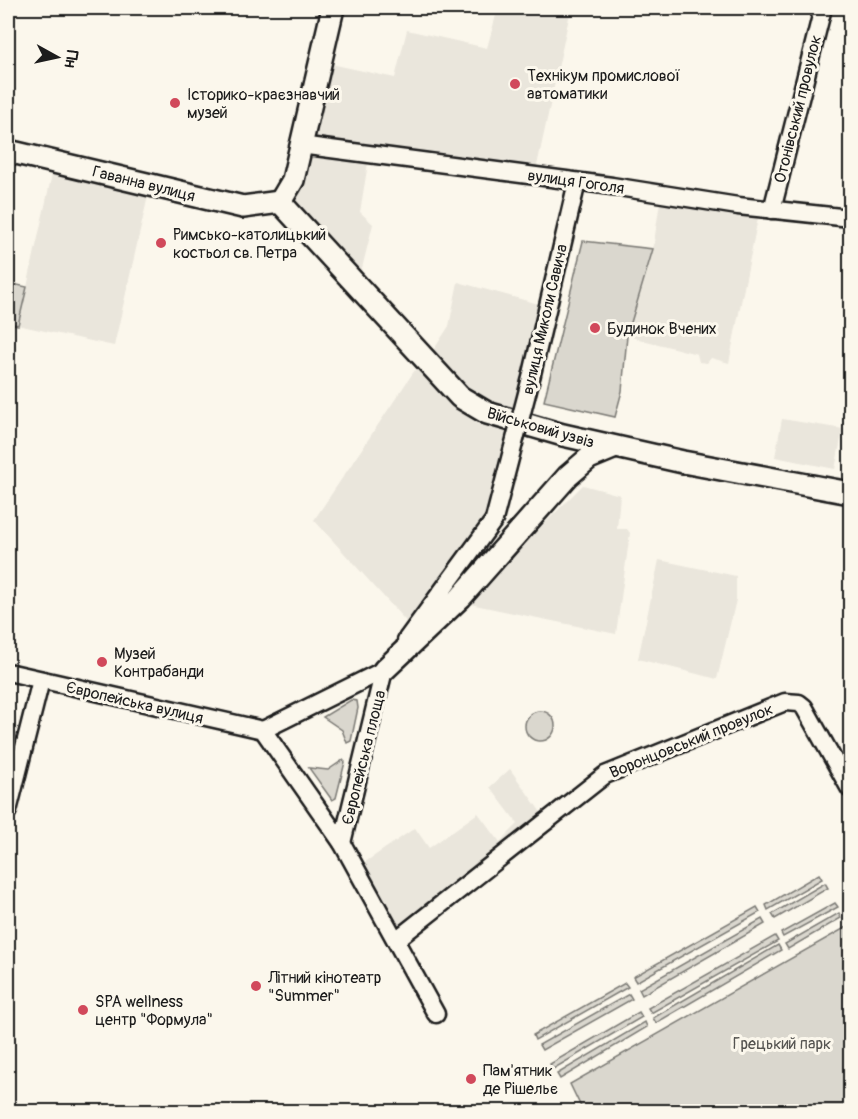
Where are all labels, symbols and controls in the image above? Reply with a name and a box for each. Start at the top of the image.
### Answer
north arrow [27,27,87,87]
street label: Отонівський провулок [770,33,826,185]
text: Пн [60,49,82,69]
place label: Технікум промислової автоматики [527,66,681,104]
marker: Технікум промислової автоматики [508,77,522,91]
place label: Історико-краєзнавчий музей [187,85,340,123]
marker: Історико-краєзнавчий музей [168,96,182,110]
street label: Гаванна вулиця [90,162,197,206]
street label: вулиця Гоголя [526,165,626,199]
place label: Римсько-католицький костьол св. Петра [173,225,326,263]
marker: Римсько-католицький костьол св. Петра [154,236,168,250]
street label: вулиця Миколи Савича [518,242,572,396]
place label: Будинок Вчених [607,319,717,339]
marker: Будинок Вчених [588,321,602,335]
street label: Військовий узвіз [485,403,597,453]
place label: Музей Контрабанди [114,644,204,682]
marker: Музей Контрабанди [95,655,109,669]
street label: Європейська вулиця [64,678,205,728]
street label: Європейська площа [338,688,390,826]
street label: Воронцовський провулок [607,699,776,783]
place label: Літний кінотеатр "Summer" [267,968,381,1006]
marker: Літний кінотеатр "Summer" [249,979,263,993]
place label: SPA wellness центр "Формула" [95,992,213,1030]
marker: SPA wellness центр "Формула" [76,1003,90,1017]
park label: Грецький парк [733,1034,831,1054]
place label: Пам'ятник де Рішельє [483,1061,558,1099]
marker: Пам'ятник де Рішельє [464,1072,478,1086]

